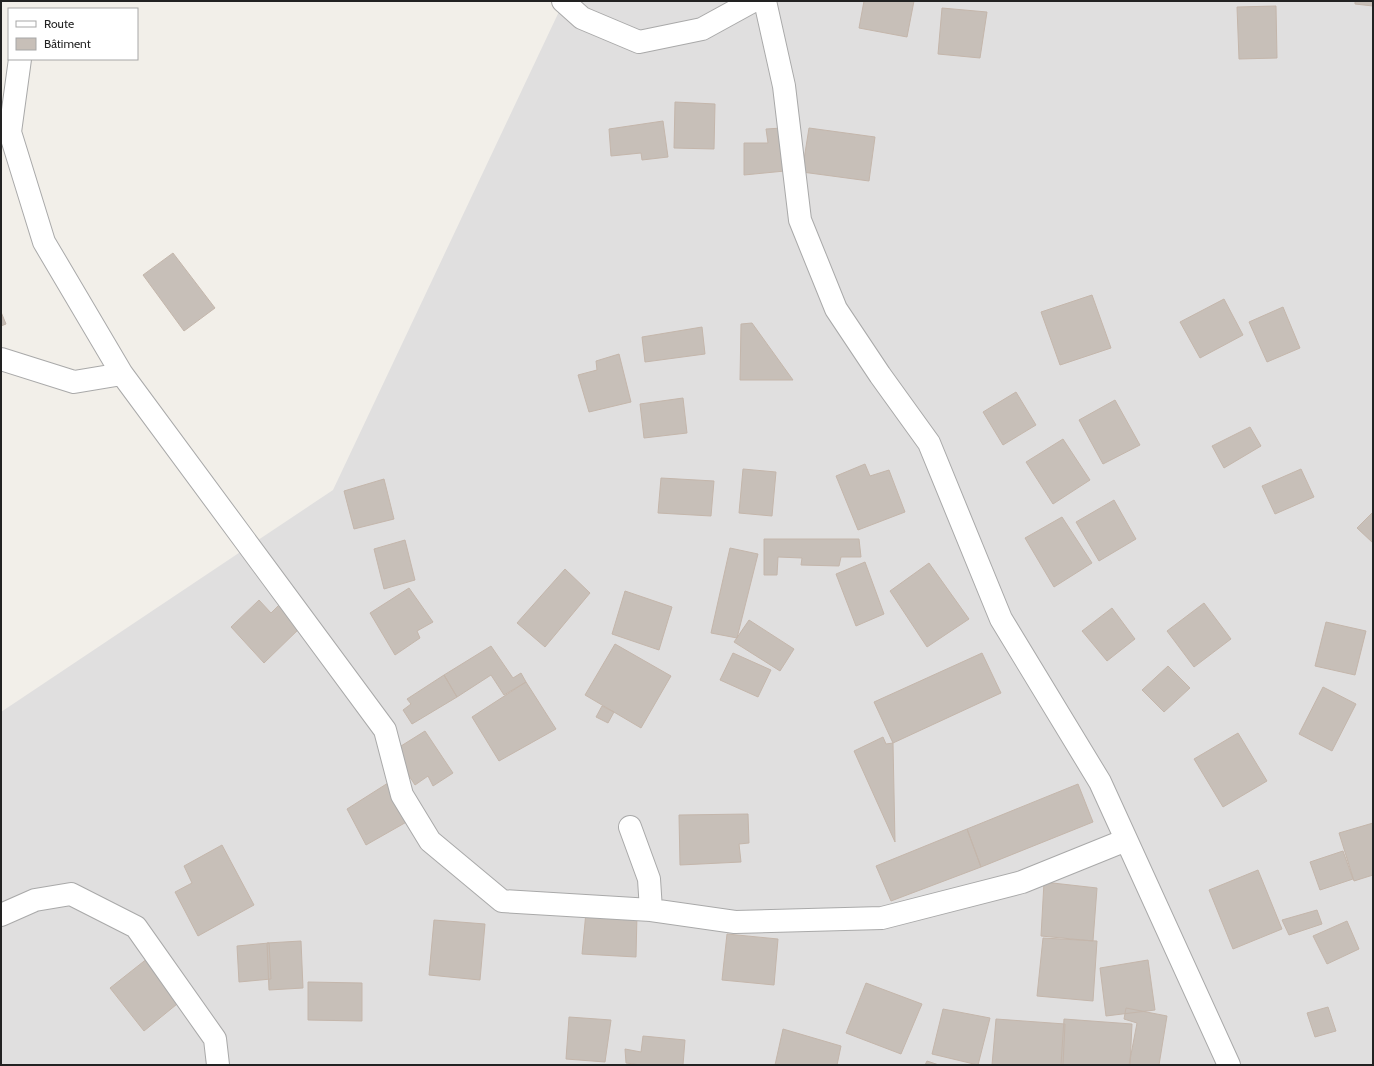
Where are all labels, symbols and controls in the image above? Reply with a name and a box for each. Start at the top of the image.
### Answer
legend [8,8,138,60]
text: Route [44,16,74,31]
text: Bâtiment [44,36,91,51]

